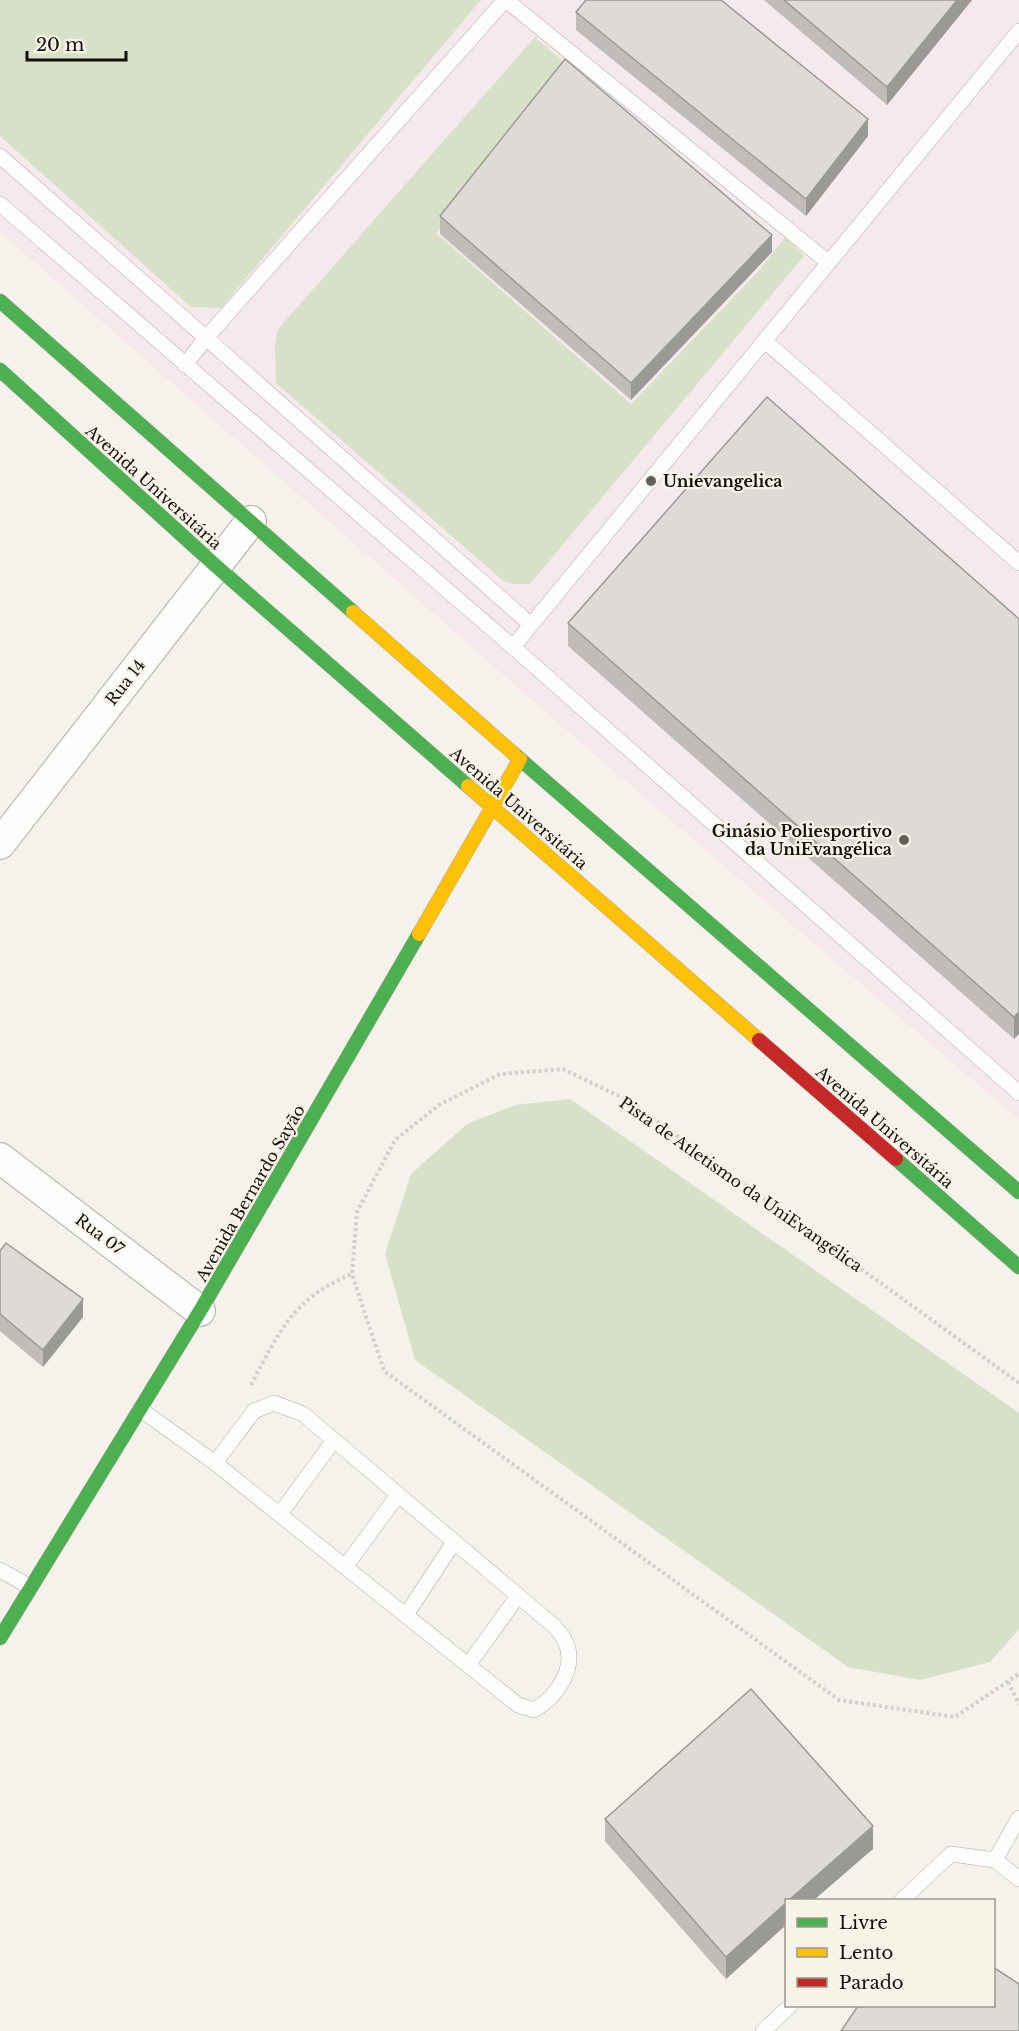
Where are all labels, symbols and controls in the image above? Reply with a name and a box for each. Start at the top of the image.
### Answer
scale bar [27,24,126,62]
text: 20 m [36,34,84,56]
street label: Avenida Universitária [81,420,226,553]
place label: Unievangelica [663,471,782,491]
marker: Unievangelica [644,474,658,488]
street label: Rua 14 [101,655,149,709]
street label: Avenida Universitária [445,742,592,873]
place label: Ginásio Poliesportivo da UniEvangélica [712,821,892,859]
marker: Ginásio Poliesportivo da UniEvangélica [897,833,911,847]
street label: Avenida Universitária [811,1061,958,1192]
street label: Pista de Atletismo da UniEvangélica [616,1092,866,1276]
street label: Avenida Bernardo Sayão [191,1101,309,1286]
street label: Rua 07 [72,1209,129,1259]
legend [785,1899,995,2007]
text: Livre [839,1912,888,1934]
text: Lento [839,1942,893,1964]
text: Parado [839,1972,904,1994]

